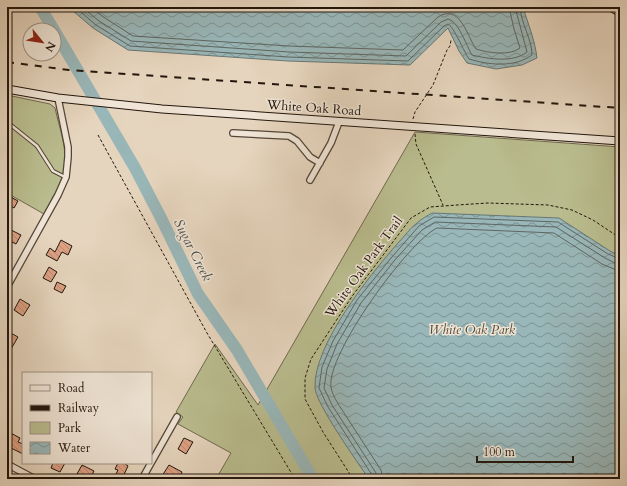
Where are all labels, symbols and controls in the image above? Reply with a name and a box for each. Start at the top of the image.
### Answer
north arrow [22,22,62,62]
text: N [41,39,59,55]
street label: White Oak Road [265,96,362,120]
street label: White Oak Park Trail [320,212,407,322]
water label: Sugar Creek [169,215,217,285]
park label: White Oak Park [429,321,516,339]
legend [22,372,152,464]
text: Road [58,380,85,396]
text: Railway [58,400,100,416]
text: Park [58,420,82,436]
scale bar [477,438,573,464]
text: Water [57,440,91,456]
text: 100 m [483,444,516,460]

